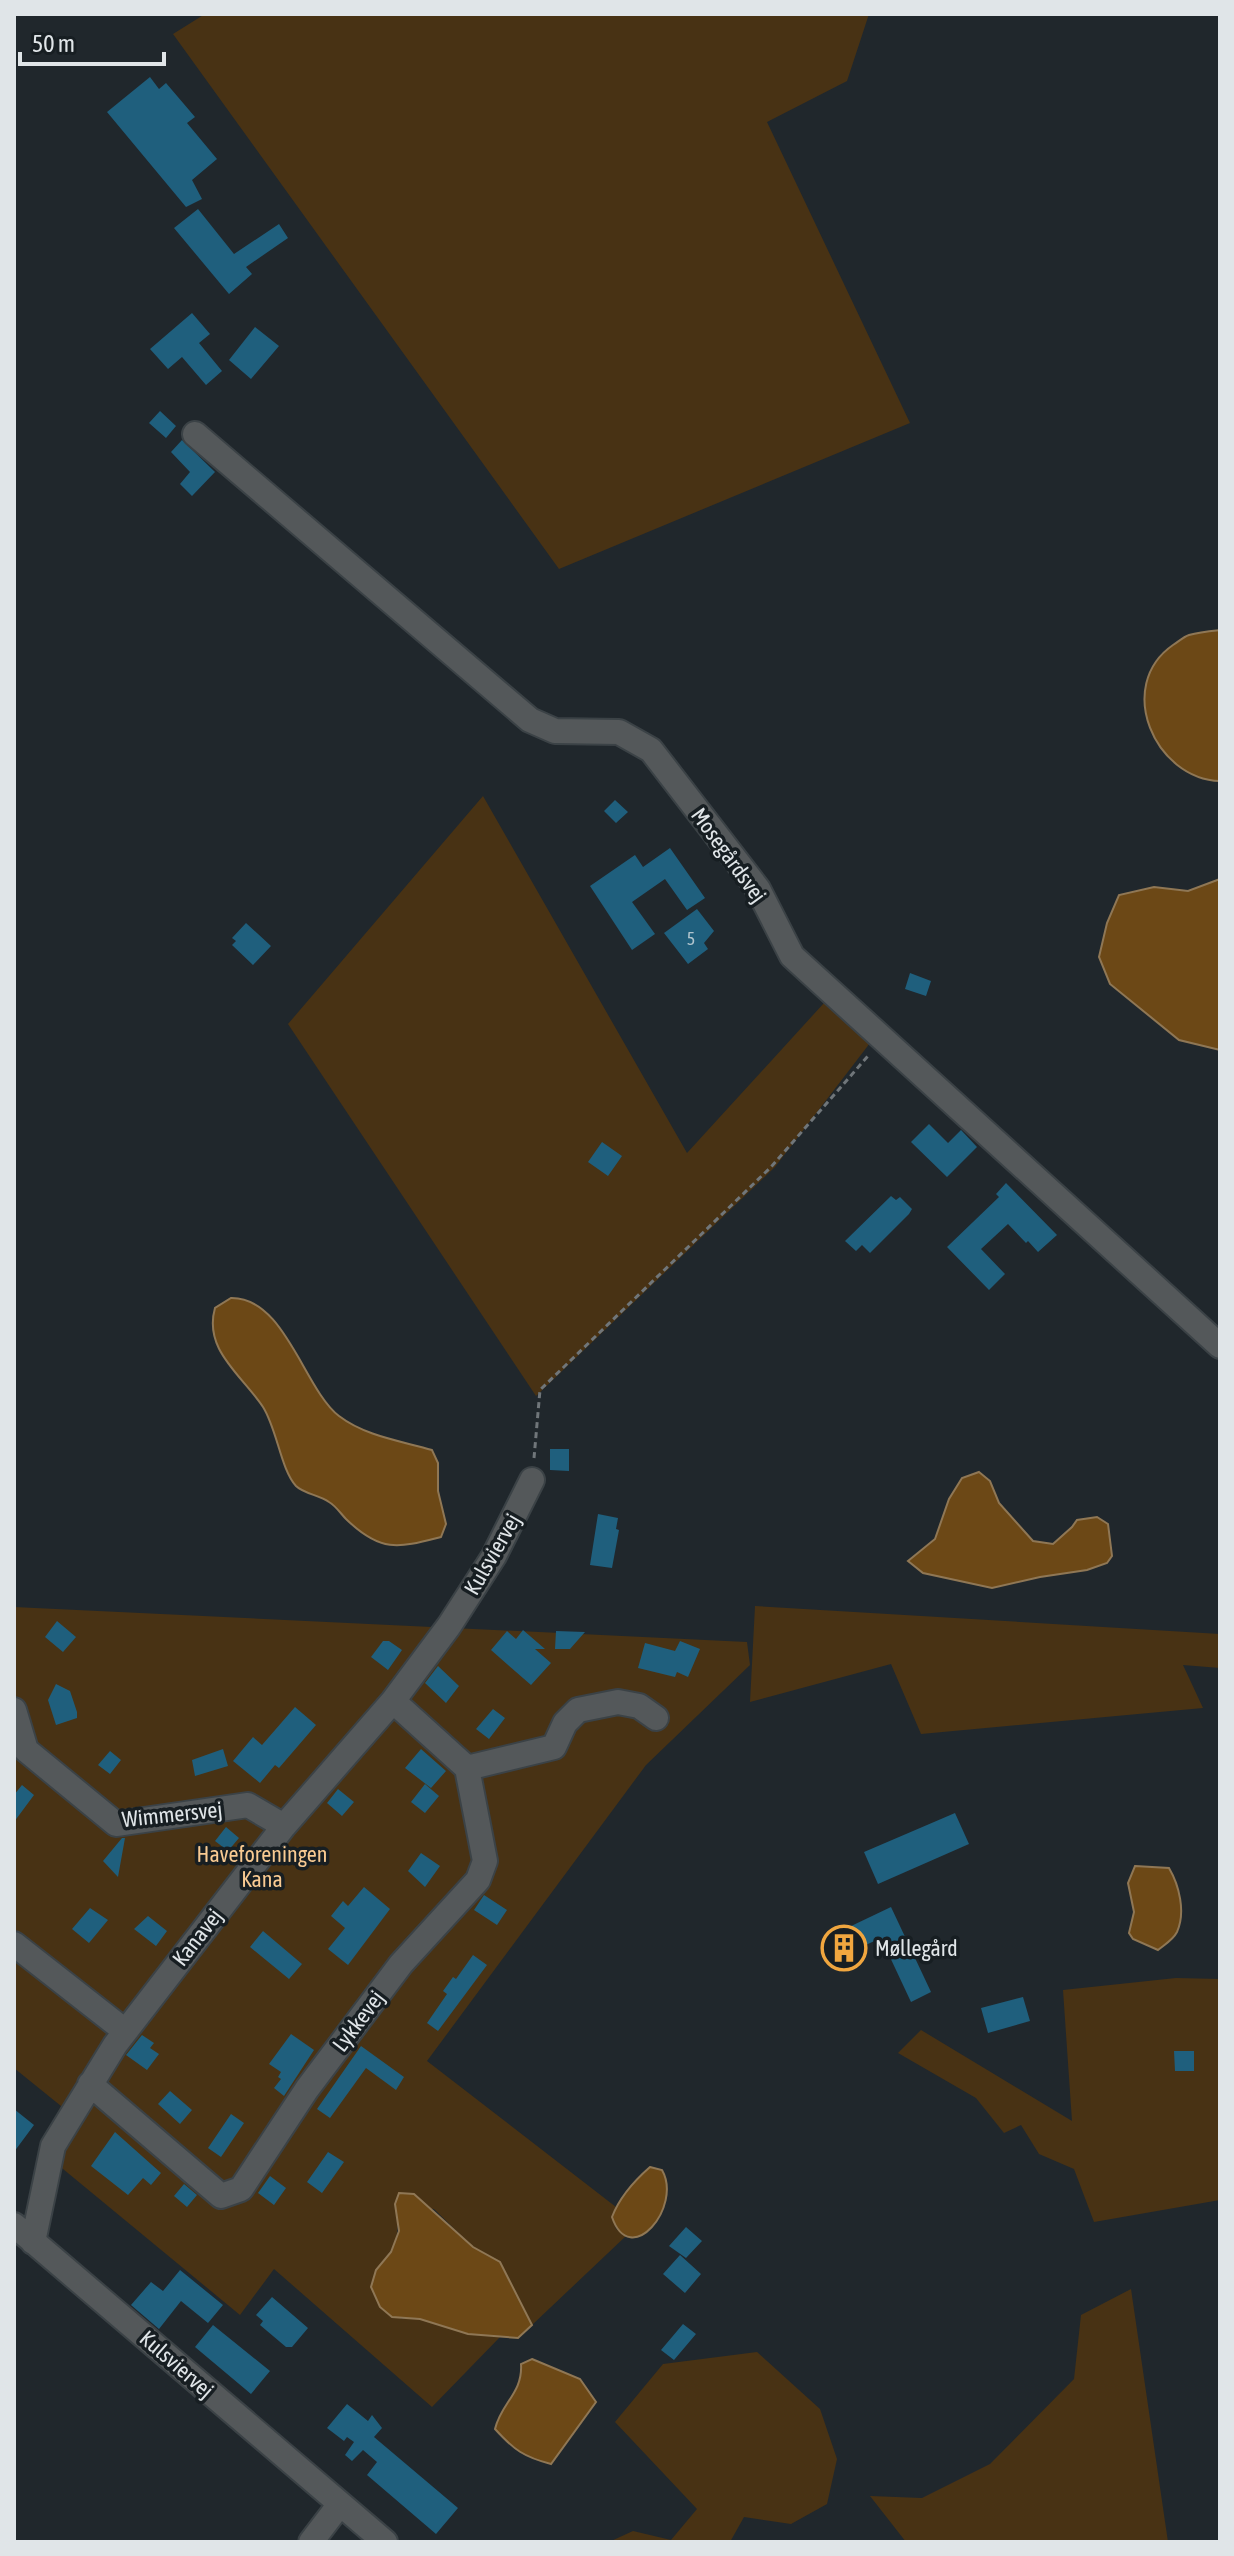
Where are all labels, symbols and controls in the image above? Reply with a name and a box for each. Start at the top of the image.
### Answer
scale bar [20,16,164,66]
text: 50 m [32,30,75,57]
street label: Mosegårdsvej [686,803,772,907]
house number: 5 [687,928,695,949]
street label: Kulsviervej [458,1509,526,1599]
street label: Wimmersvej [121,1796,223,1832]
park label: Haveforeningen Kana [197,1841,327,1892]
street label: Kanavej [167,1903,227,1971]
building icon: Møllegård [820,1924,868,1972]
place label: Møllegård [875,1935,958,1961]
street label: Lykkevej [327,1985,389,2057]
street label: Kulsviervej [135,2325,219,2403]

